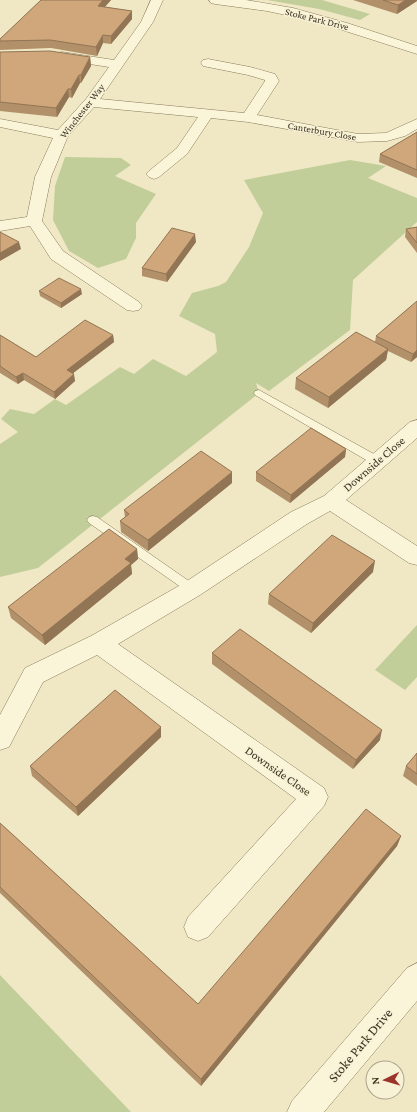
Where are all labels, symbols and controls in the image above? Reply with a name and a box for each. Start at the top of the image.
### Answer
street label: Stoke Park Drive [284,6,351,32]
street label: Winchester Way [57,81,107,140]
street label: Canterbury Close [287,120,358,143]
street label: Downside Close [340,433,408,495]
street label: Downside Close [242,743,314,799]
street label: Stoke Park Drive [325,1005,395,1085]
north arrow [365,1060,405,1100]
text: N [369,1076,381,1085]

